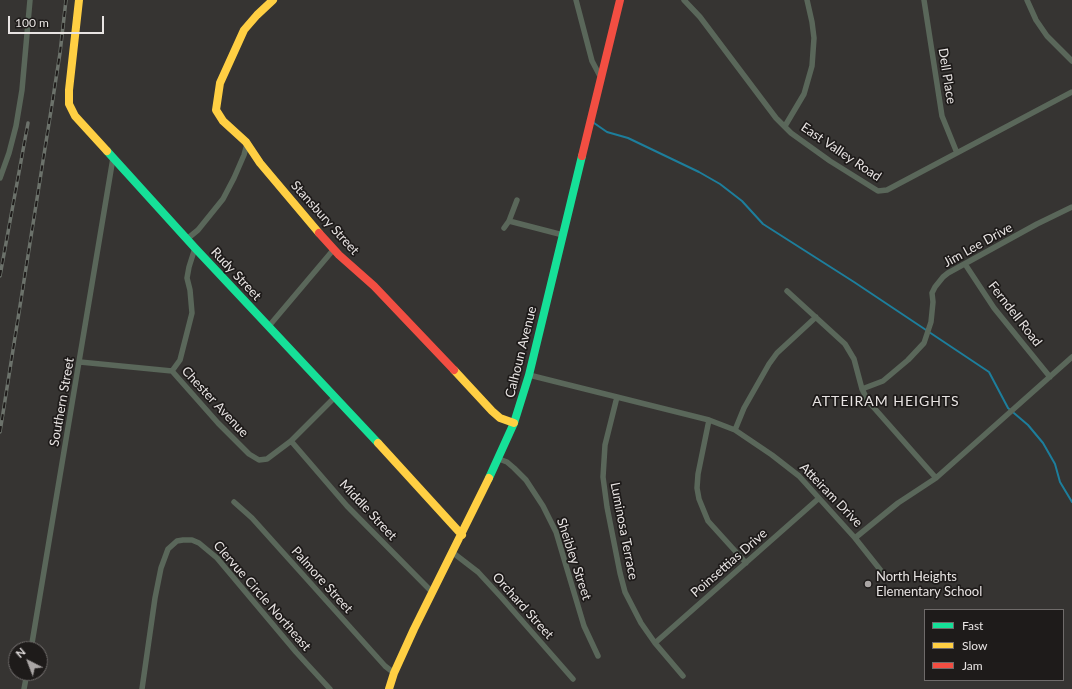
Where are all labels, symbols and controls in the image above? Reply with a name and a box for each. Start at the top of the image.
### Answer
scale bar [10,8,106,34]
text: 100 m [15,15,49,30]
street label: Dell Place [935,47,959,105]
street label: East Valley Road [798,119,884,185]
street label: Stansbury Street [288,178,362,258]
street label: Jim Lee Drive [941,220,1015,270]
street label: Rudy Street [208,244,264,304]
street label: Ferndell Road [985,278,1045,350]
street label: Calhoun Avenue [502,305,540,399]
street label: Southern Street [47,356,77,448]
street label: Chester Avenue [178,363,252,441]
district label: ATTEIRAM HEIGHTS [812,393,960,409]
street label: Atteiram Drive [796,460,866,530]
street label: Middle Street [336,476,400,544]
street label: Luminosa Terrace [607,481,641,581]
street label: Sheibley Street [553,516,595,602]
street label: Poinsettias Drive [688,526,770,600]
street label: Clervue Circle Northeast [210,538,314,654]
street label: Palmore Street [288,544,356,616]
place label: North Heights Elementary School [876,569,982,600]
street label: Orchard Street [489,570,557,642]
marker: North Heights Elementary School [863,579,873,589]
legend [924,609,1064,681]
text: Fast [962,618,983,633]
text: Slow [962,638,987,653]
north arrow [8,641,48,681]
text: N [13,645,28,660]
text: Jam [962,658,983,673]

